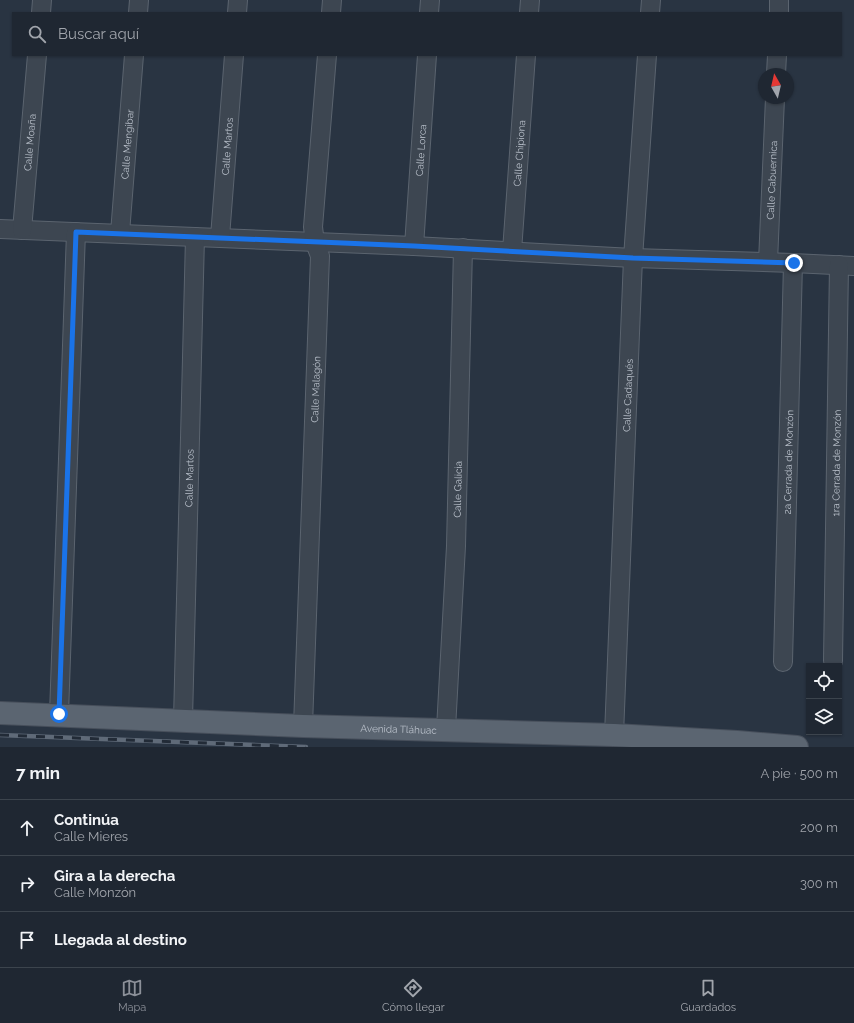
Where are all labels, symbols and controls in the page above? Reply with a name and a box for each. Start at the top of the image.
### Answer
search box [12,12,842,56]
icon: search [26,23,48,45]
text: Buscar aquí [58,25,139,43]
north arrow [758,68,794,104]
street label: Calle Mengibar [119,108,135,180]
street label: Calle Moaña [22,113,37,171]
street label: Calle Martos [219,117,235,176]
street label: Calle Chipiona [511,120,527,187]
street label: Calle Lorca [413,124,428,177]
street label: Calle Cabuernica [764,140,779,220]
route end [785,254,803,272]
street label: Calle Malagón [308,356,322,423]
street label: Calle Cadaqués [621,358,634,432]
street label: 1ra Cerrada de Monzón [830,409,842,517]
street label: 2a Cerrada de Monzón [781,410,795,514]
street label: Calle Martos [183,449,195,507]
street label: Calle Galicia [451,461,463,518]
map controls [806,663,842,735]
button: locate [806,663,842,699]
button: layers [806,699,842,735]
route start [50,705,68,723]
street label: Avenida Tláhuac [360,722,438,735]
text: 7 min [16,763,60,783]
text: A pie · 500 m [760,766,838,781]
text: Continúa [54,811,119,829]
icon: ahead [16,817,38,839]
text: 200 m [800,820,838,835]
text: Calle Mieres [54,829,128,844]
text: Gira a la derecha [54,867,175,885]
icon: right [16,873,38,895]
text: 300 m [800,876,838,891]
text: Calle Monzón [54,885,136,900]
icon: arrive [16,929,38,951]
text: Llegada al destino [54,931,187,949]
tab: Mapa [118,977,146,1014]
tab: Cómo llegar [382,977,445,1014]
tab: Guardados [680,977,736,1014]

